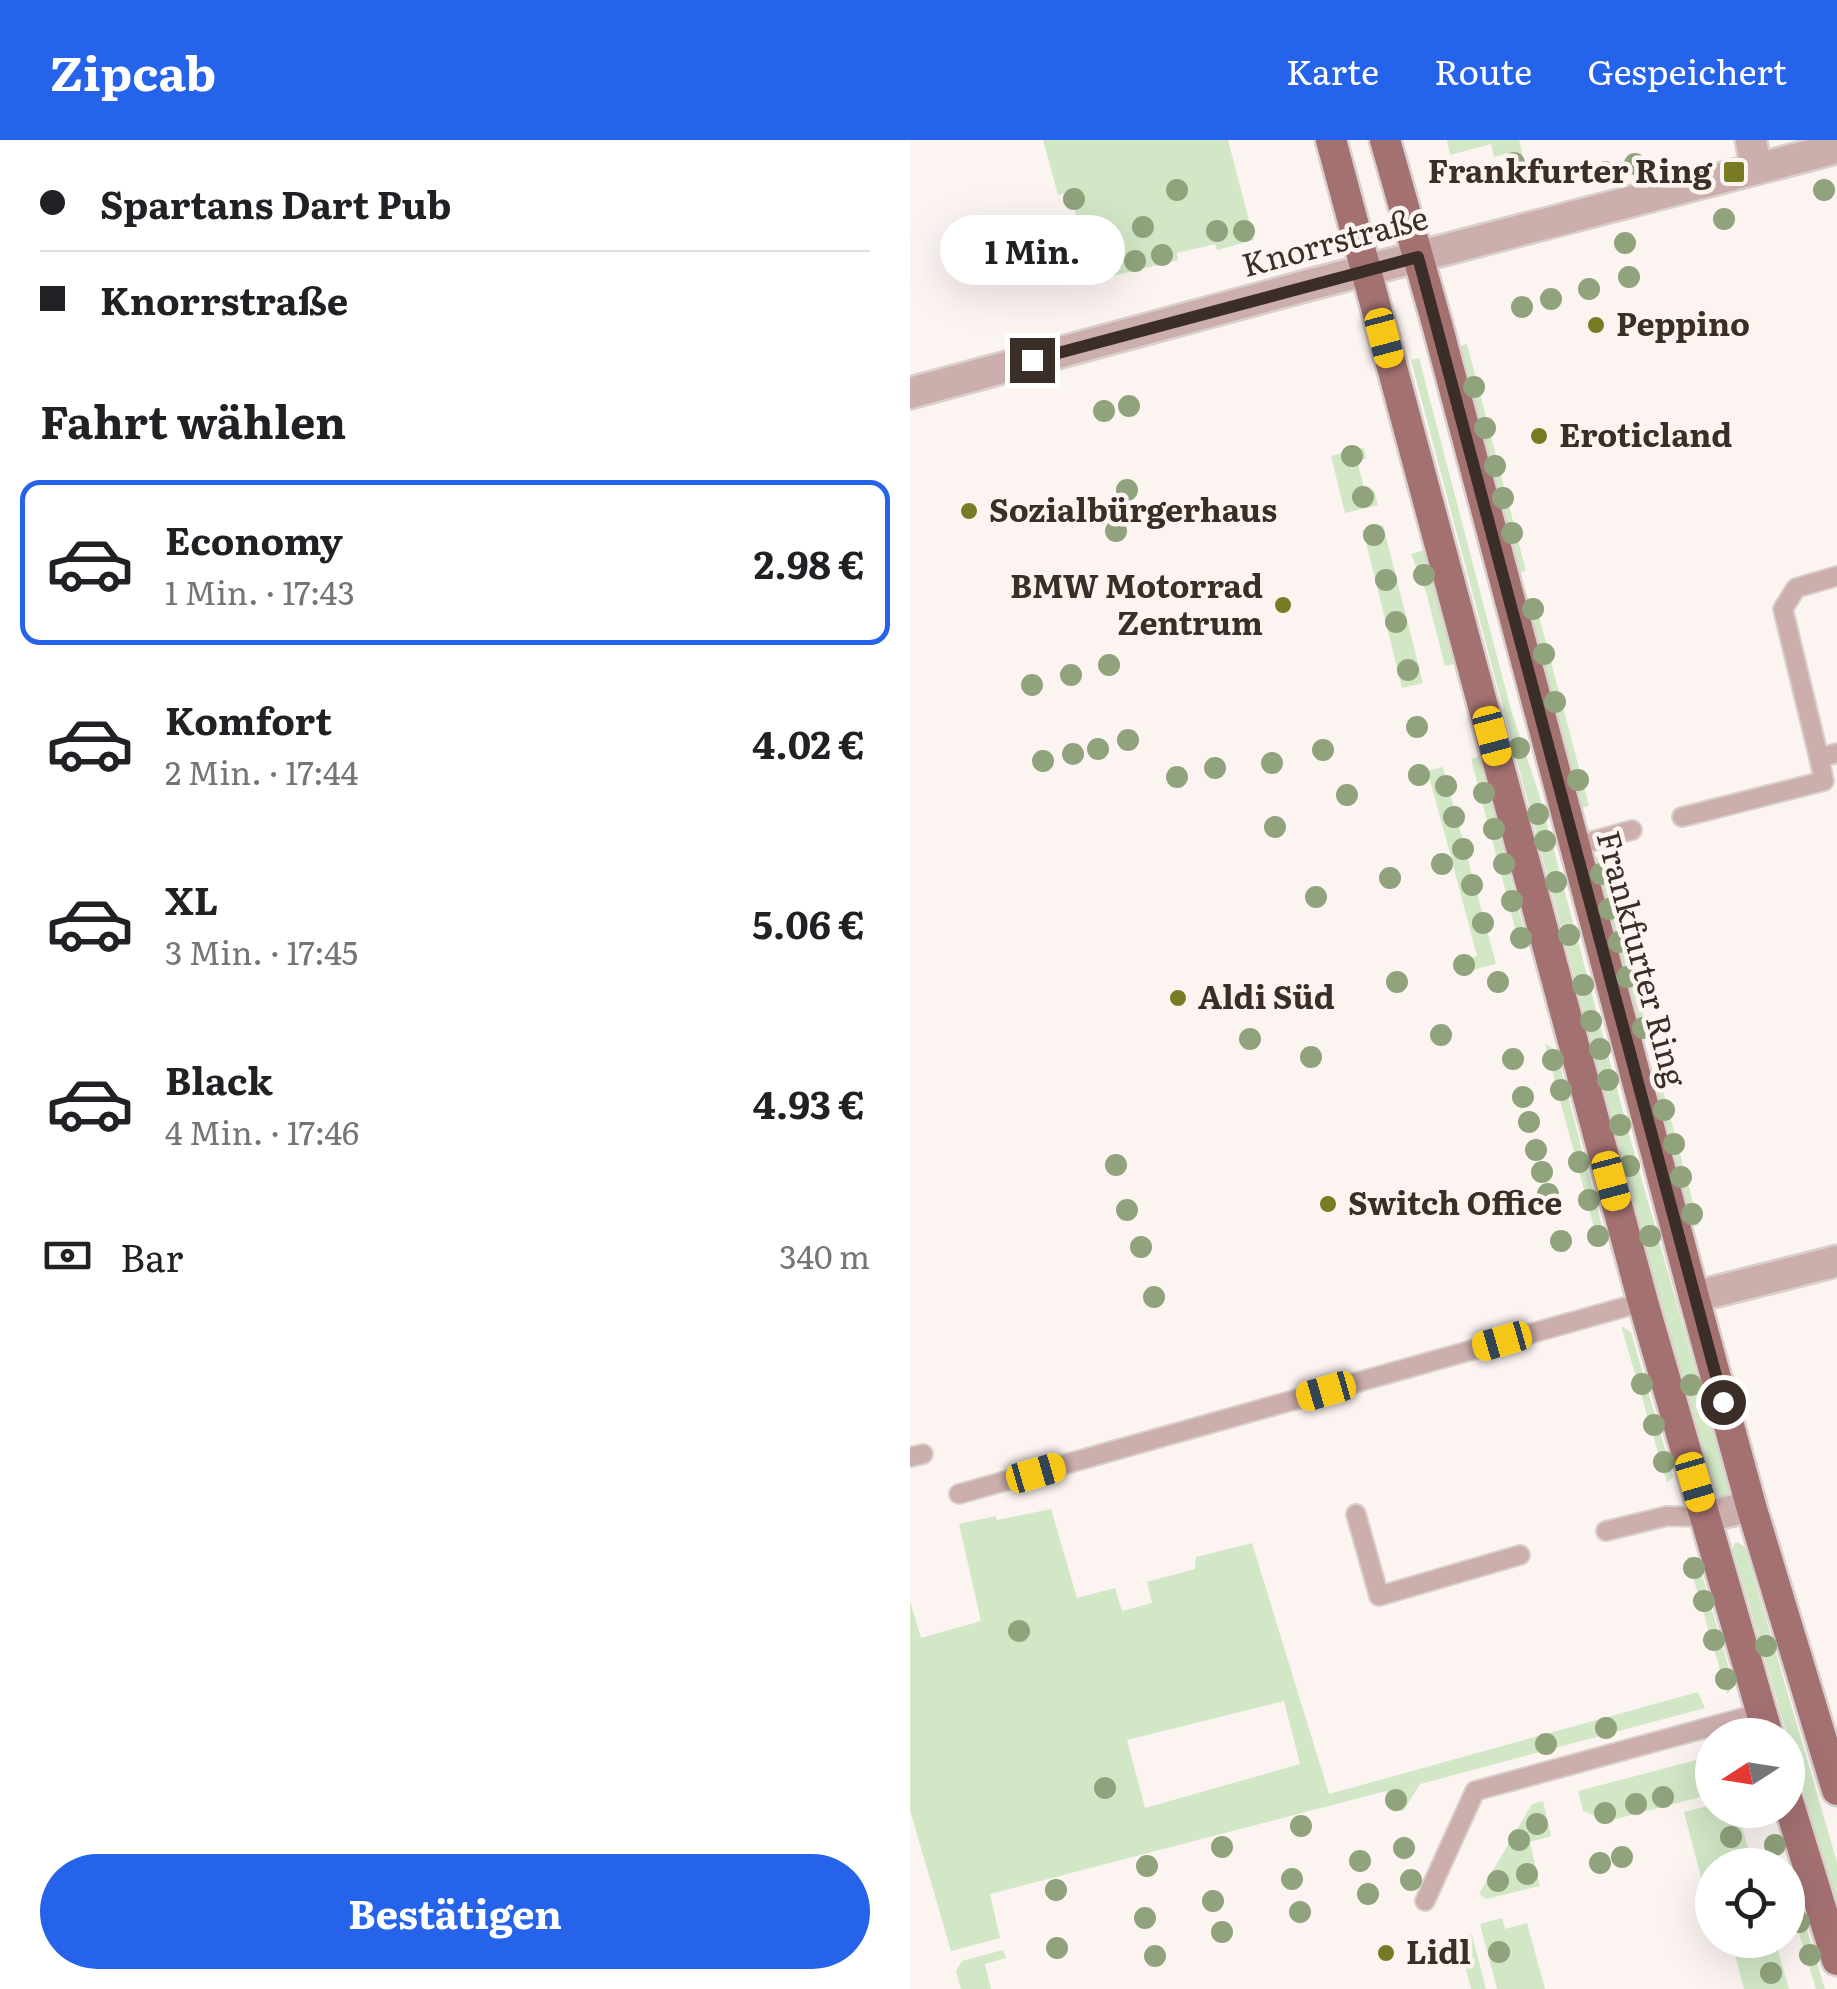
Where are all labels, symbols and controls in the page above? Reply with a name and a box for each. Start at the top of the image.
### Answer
text: Zipcab [50,35,216,106]
text: Karte [1286,44,1379,96]
text: Route [1434,44,1532,96]
text: Gespeichert [1587,44,1787,96]
place label: Frankfurter Ring [1428,145,1713,193]
marker: Frankfurter Ring [1721,159,1747,185]
text: Spartans Dart Pub [100,174,451,231]
street label: Knorrstraße [1236,191,1433,287]
callout: 1 Min. [939,215,1124,285]
text: 1 Min. [985,226,1080,274]
text: Knorrstraße [100,270,348,327]
place label: Peppino [1616,298,1750,346]
car [1362,305,1406,371]
marker: Peppino [1585,314,1607,336]
route end [1010,338,1055,383]
text: Fahrt wählen [40,386,346,453]
place label: Eroticland [1559,409,1732,457]
marker: Eroticland [1528,425,1550,447]
place label: Sozialbürgerhaus [989,484,1277,532]
marker: Sozialbürgerhaus [958,500,980,522]
text: Economy [165,510,343,567]
icon: car [45,518,135,608]
text: 2.98 € [754,534,865,591]
place label: BMW Motorrad Zentrum [1010,560,1263,645]
text: 1 Min. · 17:43 [165,567,355,615]
marker: BMW Motorrad Zentrum [1272,594,1294,616]
text: Komfort [165,690,332,747]
icon: car [45,698,135,788]
car [1470,703,1514,769]
text: 4.02 € [752,714,865,771]
text: 2 Min. · 17:44 [165,747,358,795]
street label: Frankfurter Ring [1587,825,1701,1092]
text: XL [165,870,218,927]
icon: car [45,878,135,968]
text: 5.06 € [752,894,865,951]
text: 3 Min. · 17:45 [165,927,358,975]
place label: Aldi Süd [1198,971,1335,1019]
marker: Aldi Süd [1167,987,1189,1009]
text: Black [165,1050,273,1107]
icon: car [45,1058,135,1148]
text: 4.93 € [753,1074,865,1131]
text: 4 Min. · 17:46 [165,1107,359,1155]
car [1589,1148,1633,1214]
place label: Switch Office [1348,1177,1562,1225]
marker: Switch Office [1317,1193,1339,1215]
text: Bar [120,1227,183,1284]
icon: cash [40,1228,95,1283]
text: 340 m [779,1231,870,1279]
car [1469,1318,1535,1364]
car [1293,1368,1359,1414]
route start [1701,1380,1746,1425]
car [1672,1449,1718,1515]
car [1003,1450,1069,1496]
north arrow [1695,1718,1805,1828]
map controls [1695,1718,1805,1958]
button: locate [1695,1848,1805,1958]
button: Bestätigen [40,1854,870,1969]
place label: Lidl [1406,1926,1471,1974]
marker: Lidl [1375,1942,1397,1964]

